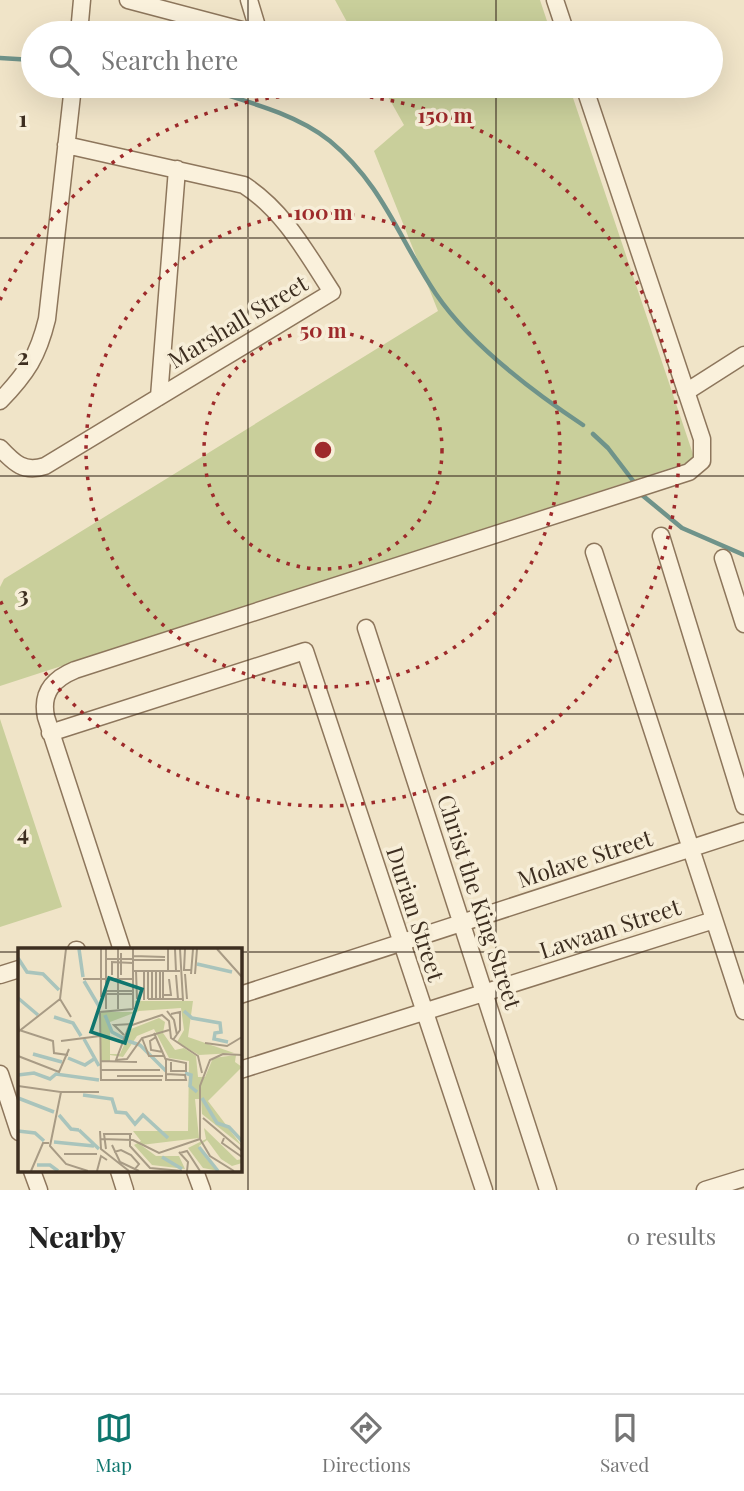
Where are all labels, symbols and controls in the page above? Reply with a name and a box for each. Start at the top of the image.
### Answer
search box [21,21,723,98]
icon: search [45,41,83,79]
text: Search here [101,42,238,77]
text: 150 m [418,100,472,128]
text: 1 [19,102,28,133]
text: 100 m [293,197,353,225]
street label: Marshall Street [162,266,313,375]
text: 50 m [299,315,347,343]
text: 2 [17,340,29,371]
centre of rings [311,438,335,462]
text: 3 [17,578,29,609]
street label: Christ the King Street [431,790,530,1014]
text: 4 [17,816,29,847]
street label: Molave Street [513,821,657,894]
street label: Durian Street [380,842,453,986]
street label: Lawaan Street [535,890,685,965]
inset map [18,948,242,1172]
text: Nearby [28,1216,126,1256]
text: 0 results [626,1220,716,1251]
tab: Map [95,1409,133,1477]
tab: Directions [322,1409,411,1477]
tab: Saved [600,1409,649,1477]

